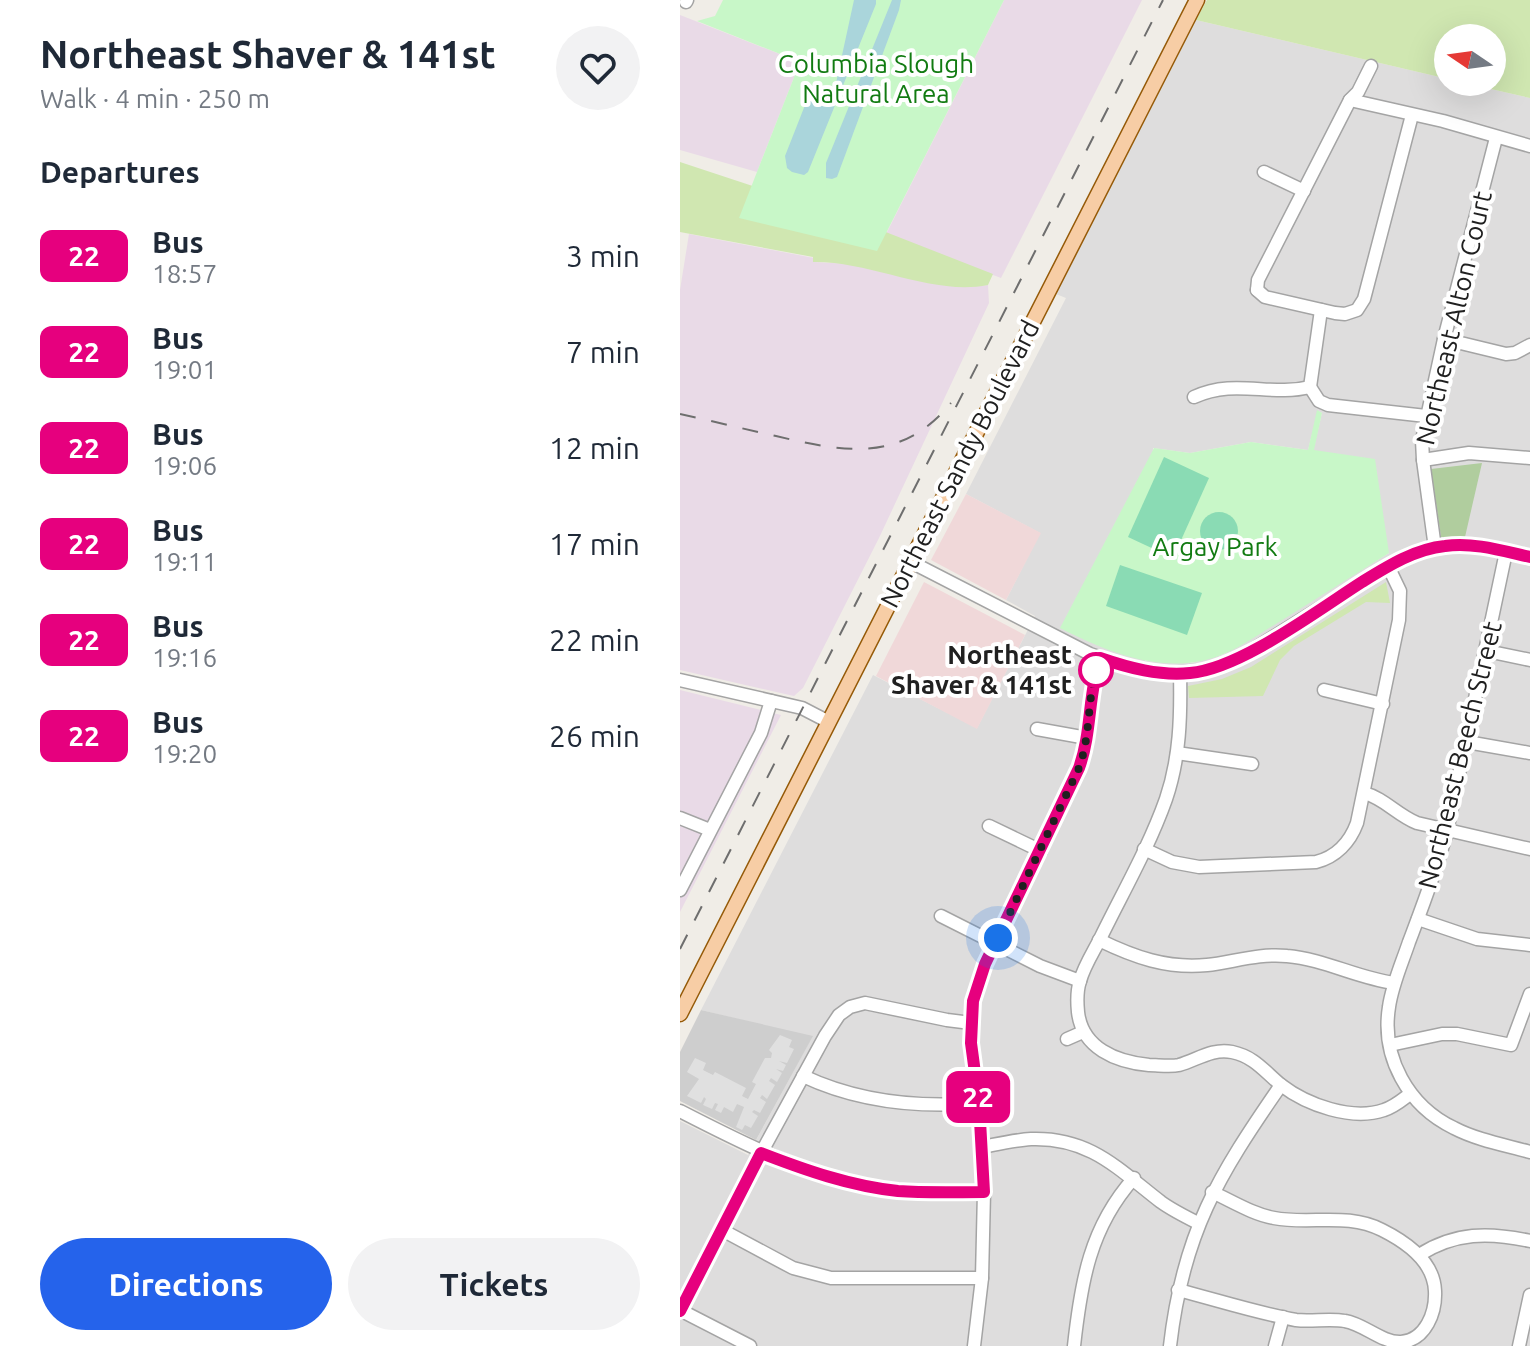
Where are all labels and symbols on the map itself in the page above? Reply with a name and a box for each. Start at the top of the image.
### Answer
north arrow [1434,24,1506,96]
park label: Columbia Slough Natural Area [778,49,974,108]
street label: Northeast Alton Court [1410,188,1497,448]
street label: Northeast Sandy Boulevard [874,315,1045,612]
park label: Argay Park [1152,532,1278,561]
street label: Northeast Beech Street [1412,618,1507,892]
place label: Northeast Shaver & 141st [891,640,1072,699]
marker: Northeast Shaver & 141st [1079,653,1113,687]
your location [978,918,1018,958]
line badge: 22 [942,1071,1014,1123]

